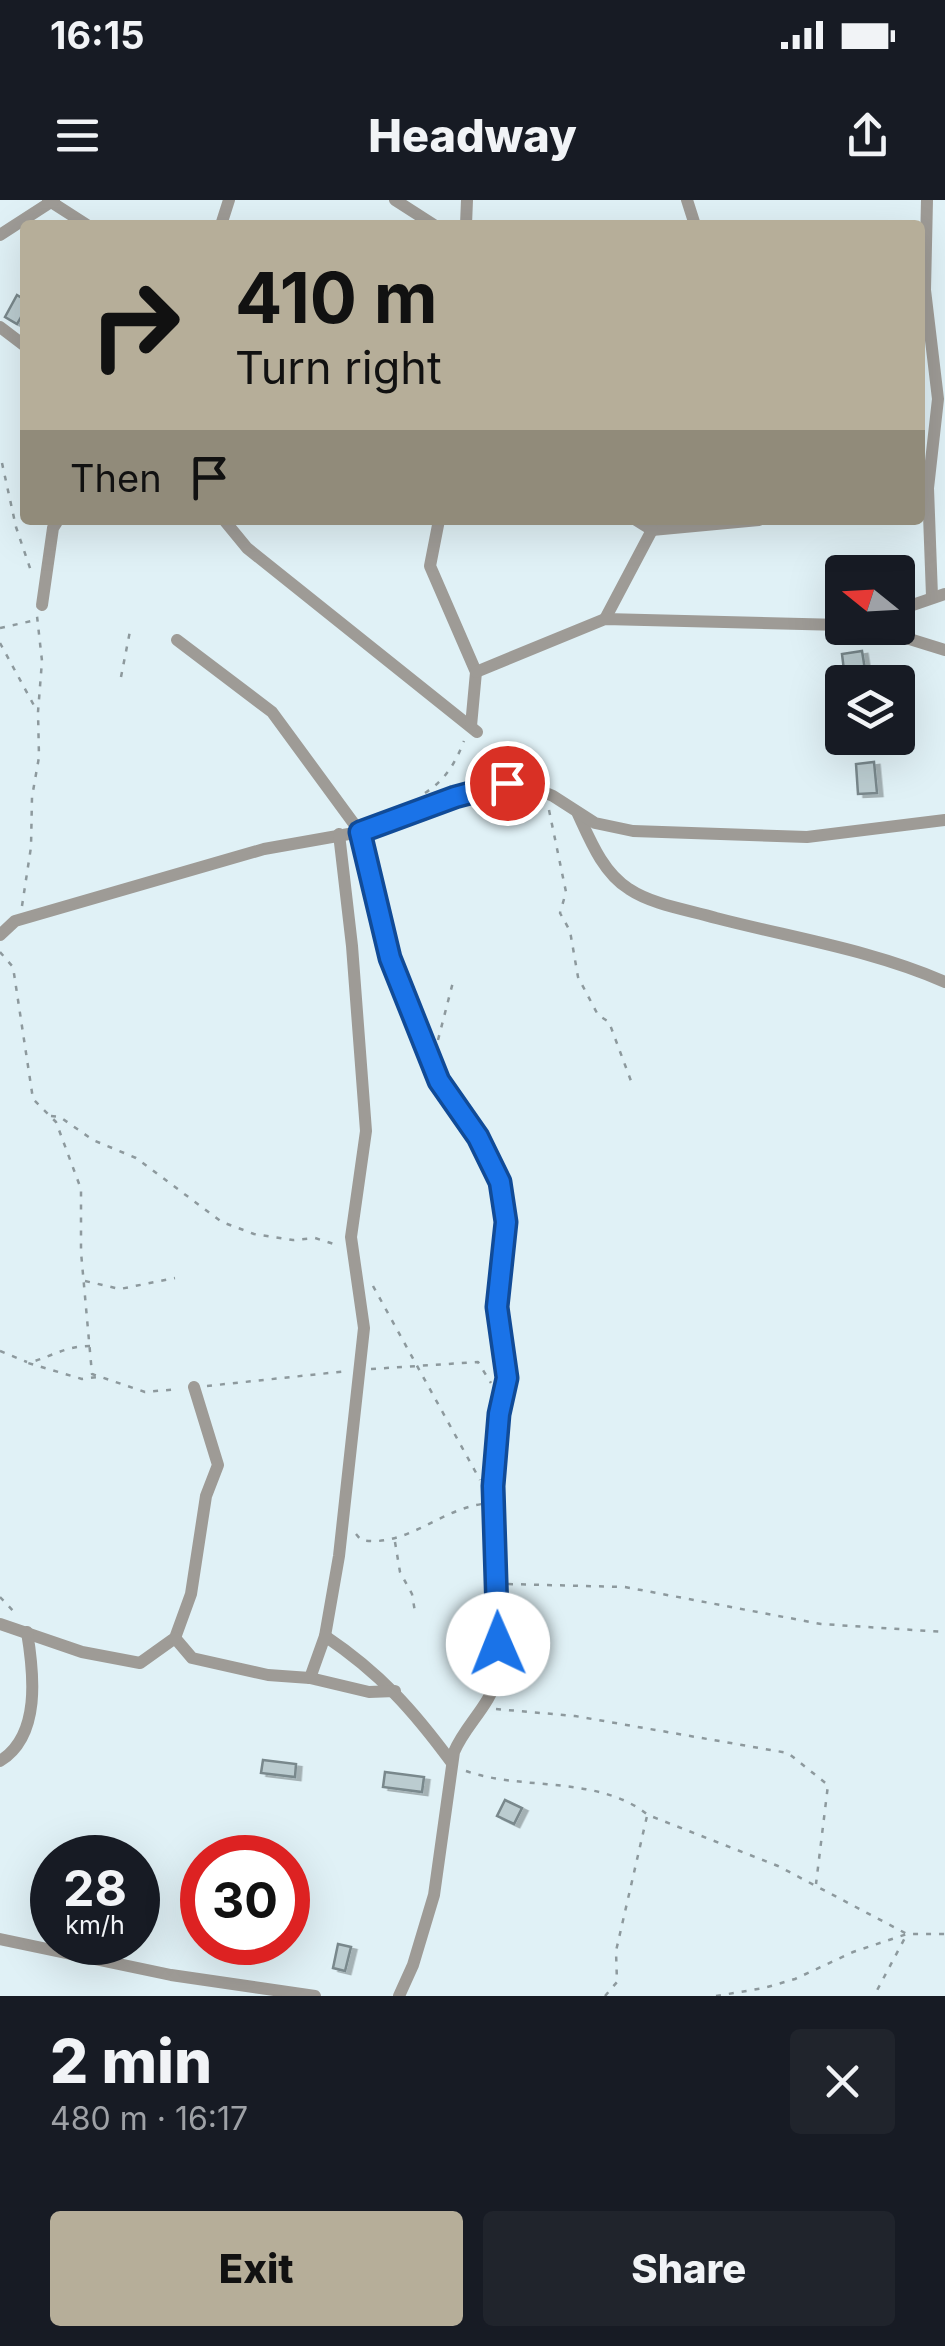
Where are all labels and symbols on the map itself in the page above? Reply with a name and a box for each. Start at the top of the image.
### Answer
north arrow [825,555,915,645]
pin [465,741,550,826]
position arrow [446,1592,550,1696]
speed limit sign: 30 [180,1835,310,1965]

